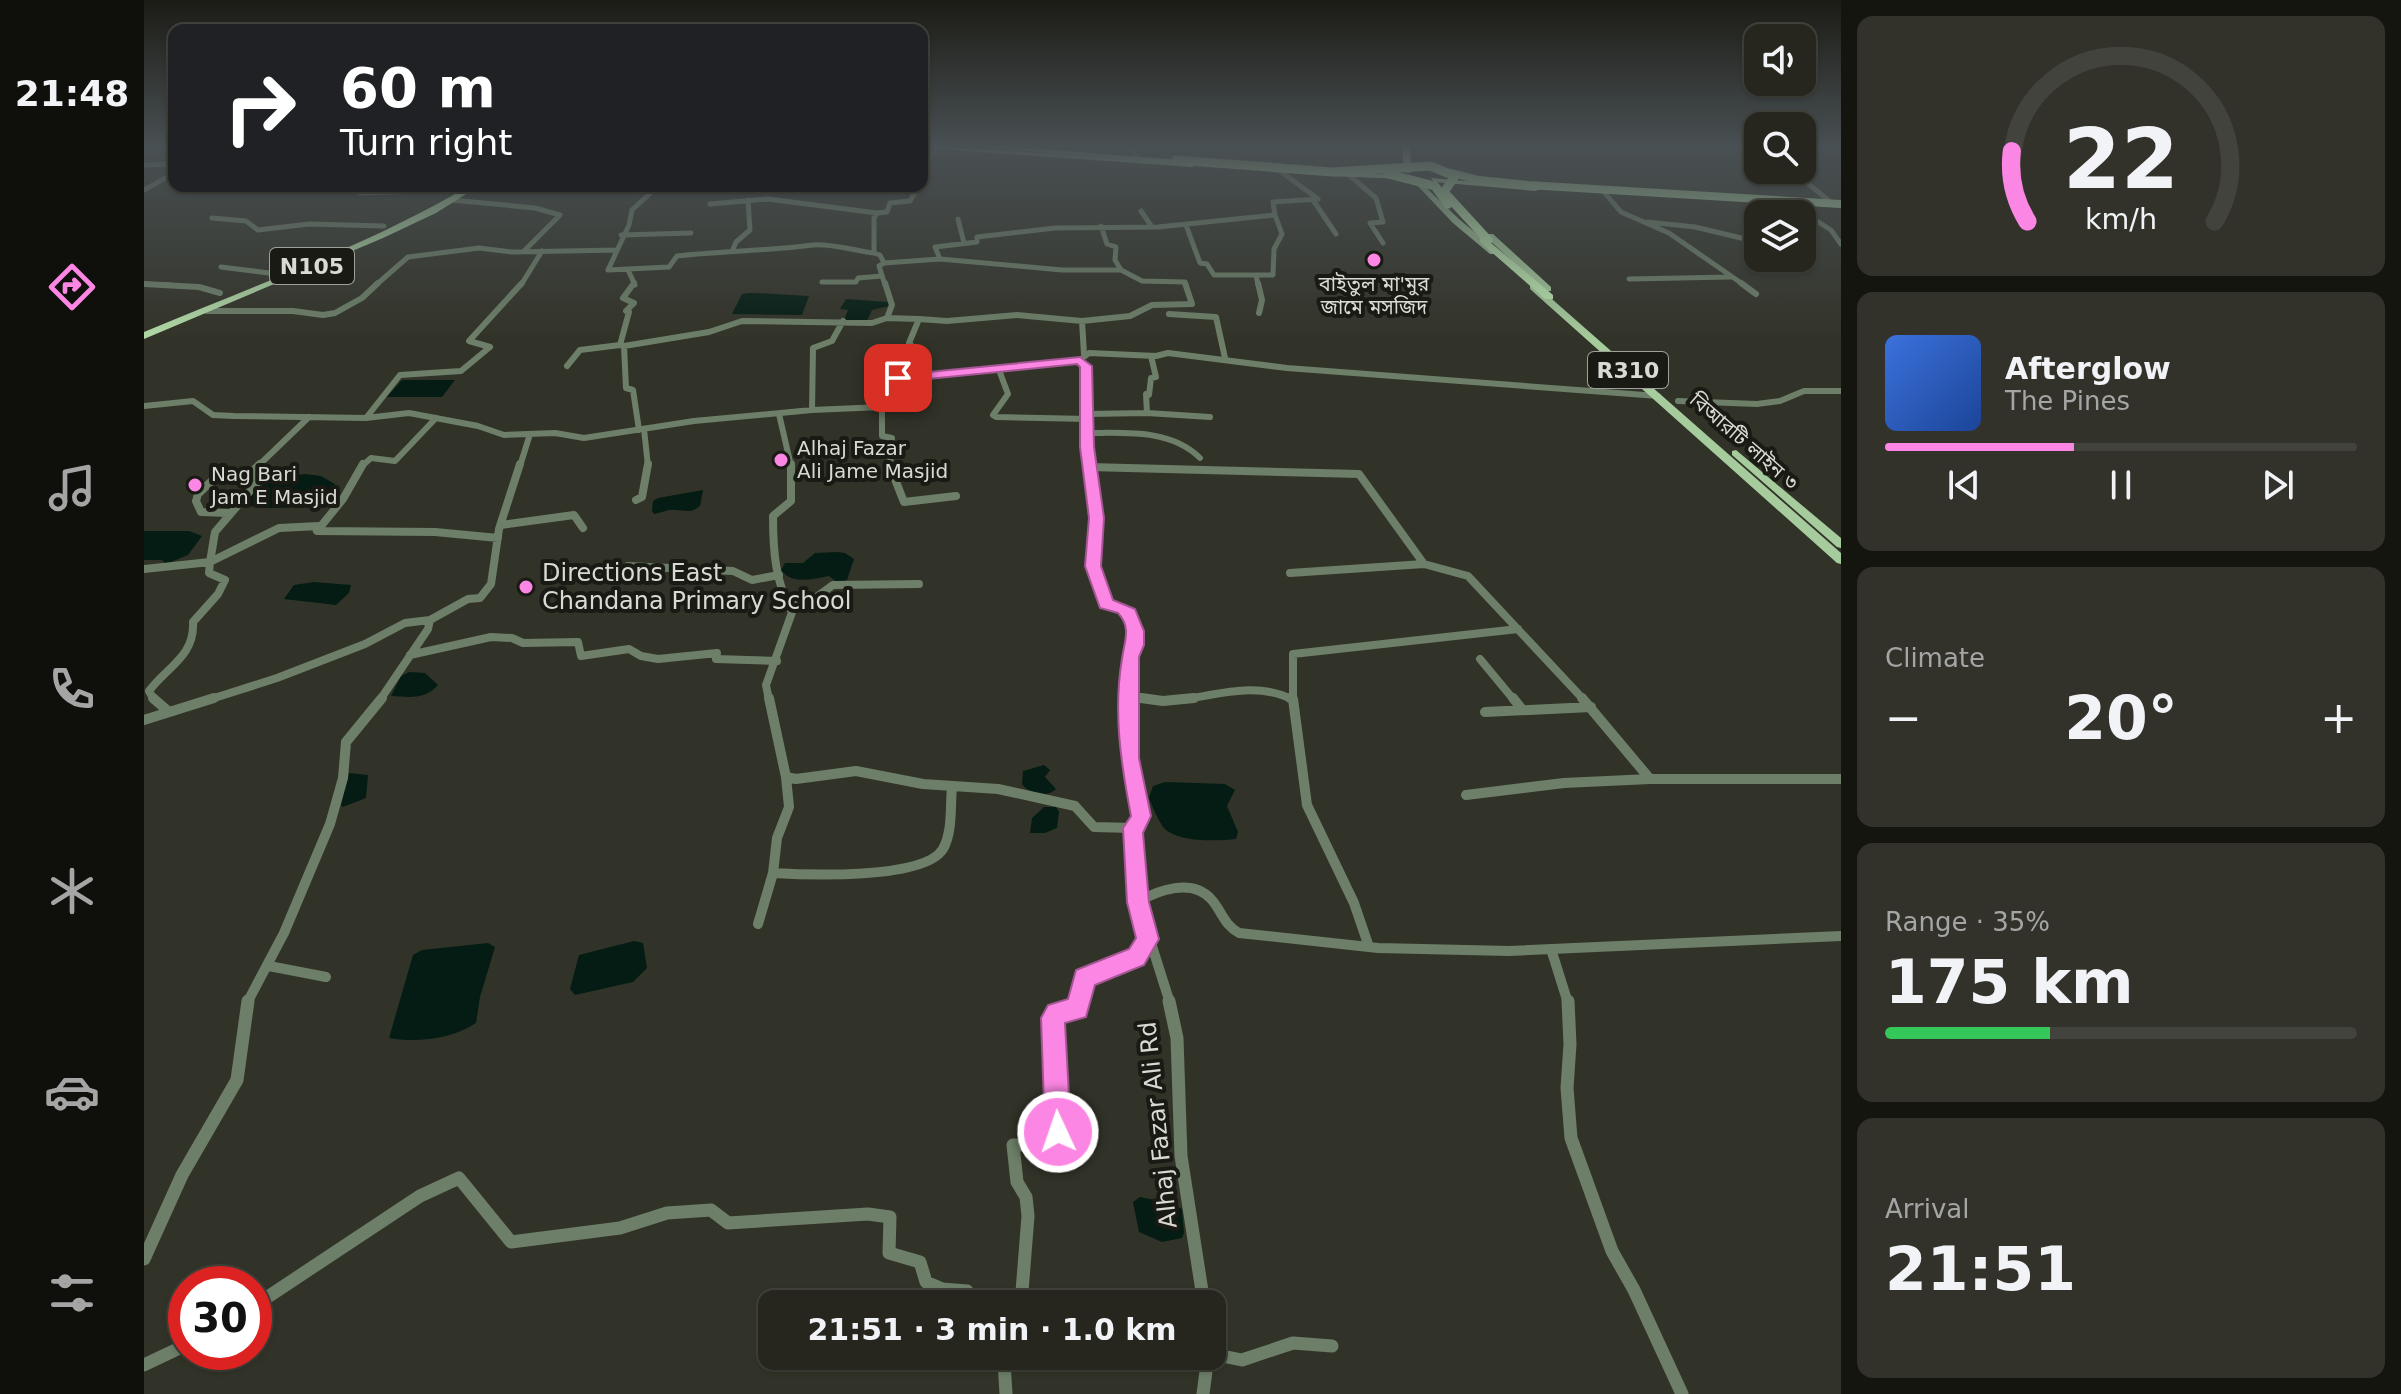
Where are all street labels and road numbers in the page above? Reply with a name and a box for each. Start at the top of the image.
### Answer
road number: N105 [270,248,354,284]
road number: R310 [1588,352,1668,388]
street label: বিআরটি লাইন ৩ [1684,387,1803,495]
street label: Alhaj Fazar Ali Rd [1133,1020,1183,1230]

